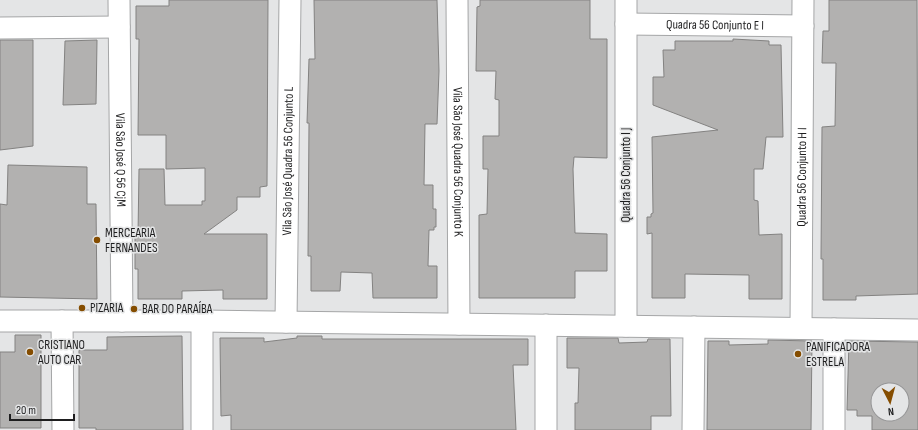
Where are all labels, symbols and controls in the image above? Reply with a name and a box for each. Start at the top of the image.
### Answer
street label: Quadra 56 Conjunto E I [666,16,764,34]
street label: Vila São José Quadra 56 Conjunto L [279,86,297,235]
street label: Vila São José Quadra 56 Conjunto K [450,87,466,237]
street label: Vila São José Q 56 CjM [112,113,129,207]
street label: Quadra 56 Conjunto I J [618,127,634,223]
street label: Quadra 56 Conjunto H I [794,127,810,227]
place label: MERCEARIA FERNANDES [105,225,158,256]
marker: MERCEARIA FERNANDES [92,235,102,245]
place label: PIZARIA [90,300,124,316]
place label: BAR DO PARAÍBA [142,301,213,317]
marker: PIZARIA [77,303,87,313]
marker: BAR DO PARAÍBA [129,304,139,314]
place label: CRISTIANO AUTO CAR [37,337,85,368]
place label: PANIFICADORA ESTRELA [806,339,870,370]
marker: CRISTIANO AUTO CAR [25,347,35,357]
marker: PANIFICADORA ESTRELA [793,349,803,359]
north arrow [870,382,910,422]
scale bar [10,396,74,422]
text: 20 m [16,403,36,418]
text: N [887,405,895,418]

